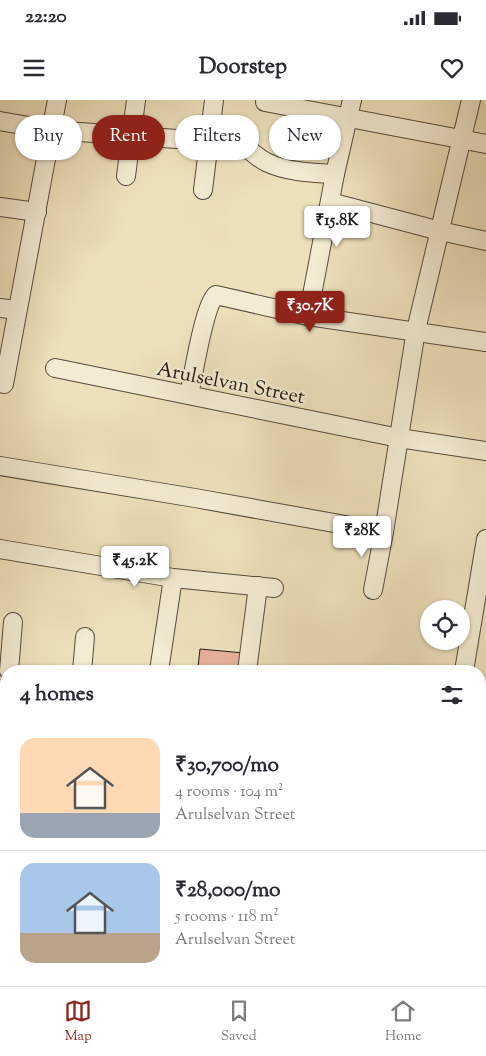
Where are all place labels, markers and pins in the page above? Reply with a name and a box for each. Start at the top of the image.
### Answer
pin: ₹15.8K [296,206,378,248]
pin: ₹30.7K [269,290,351,333]
pin: ₹28K [332,516,392,558]
pin: ₹45.2K [94,546,176,588]

